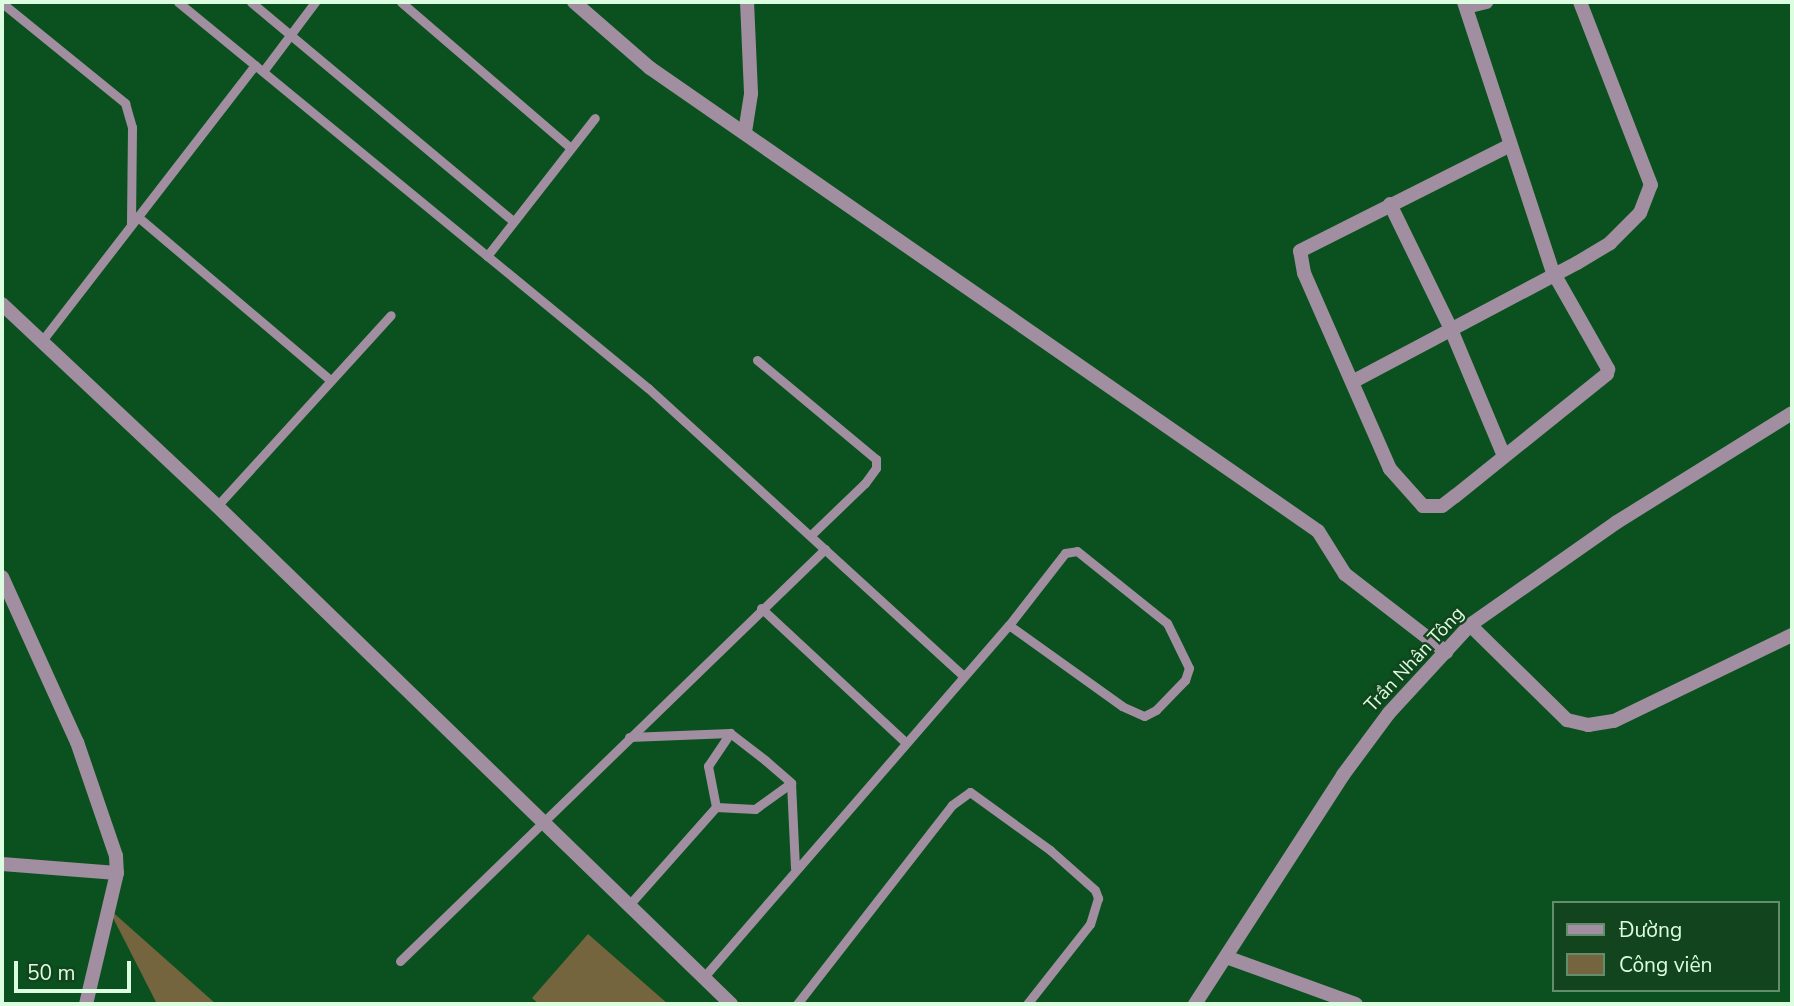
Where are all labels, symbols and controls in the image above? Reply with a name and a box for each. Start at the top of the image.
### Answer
street label: Trần Nhân Tông [1360,603,1470,717]
legend [1552,901,1780,992]
text: Đường [1619,916,1682,944]
scale bar [18,946,135,990]
text: Công viên [1619,951,1713,979]
text: 50 m [27,959,76,987]

